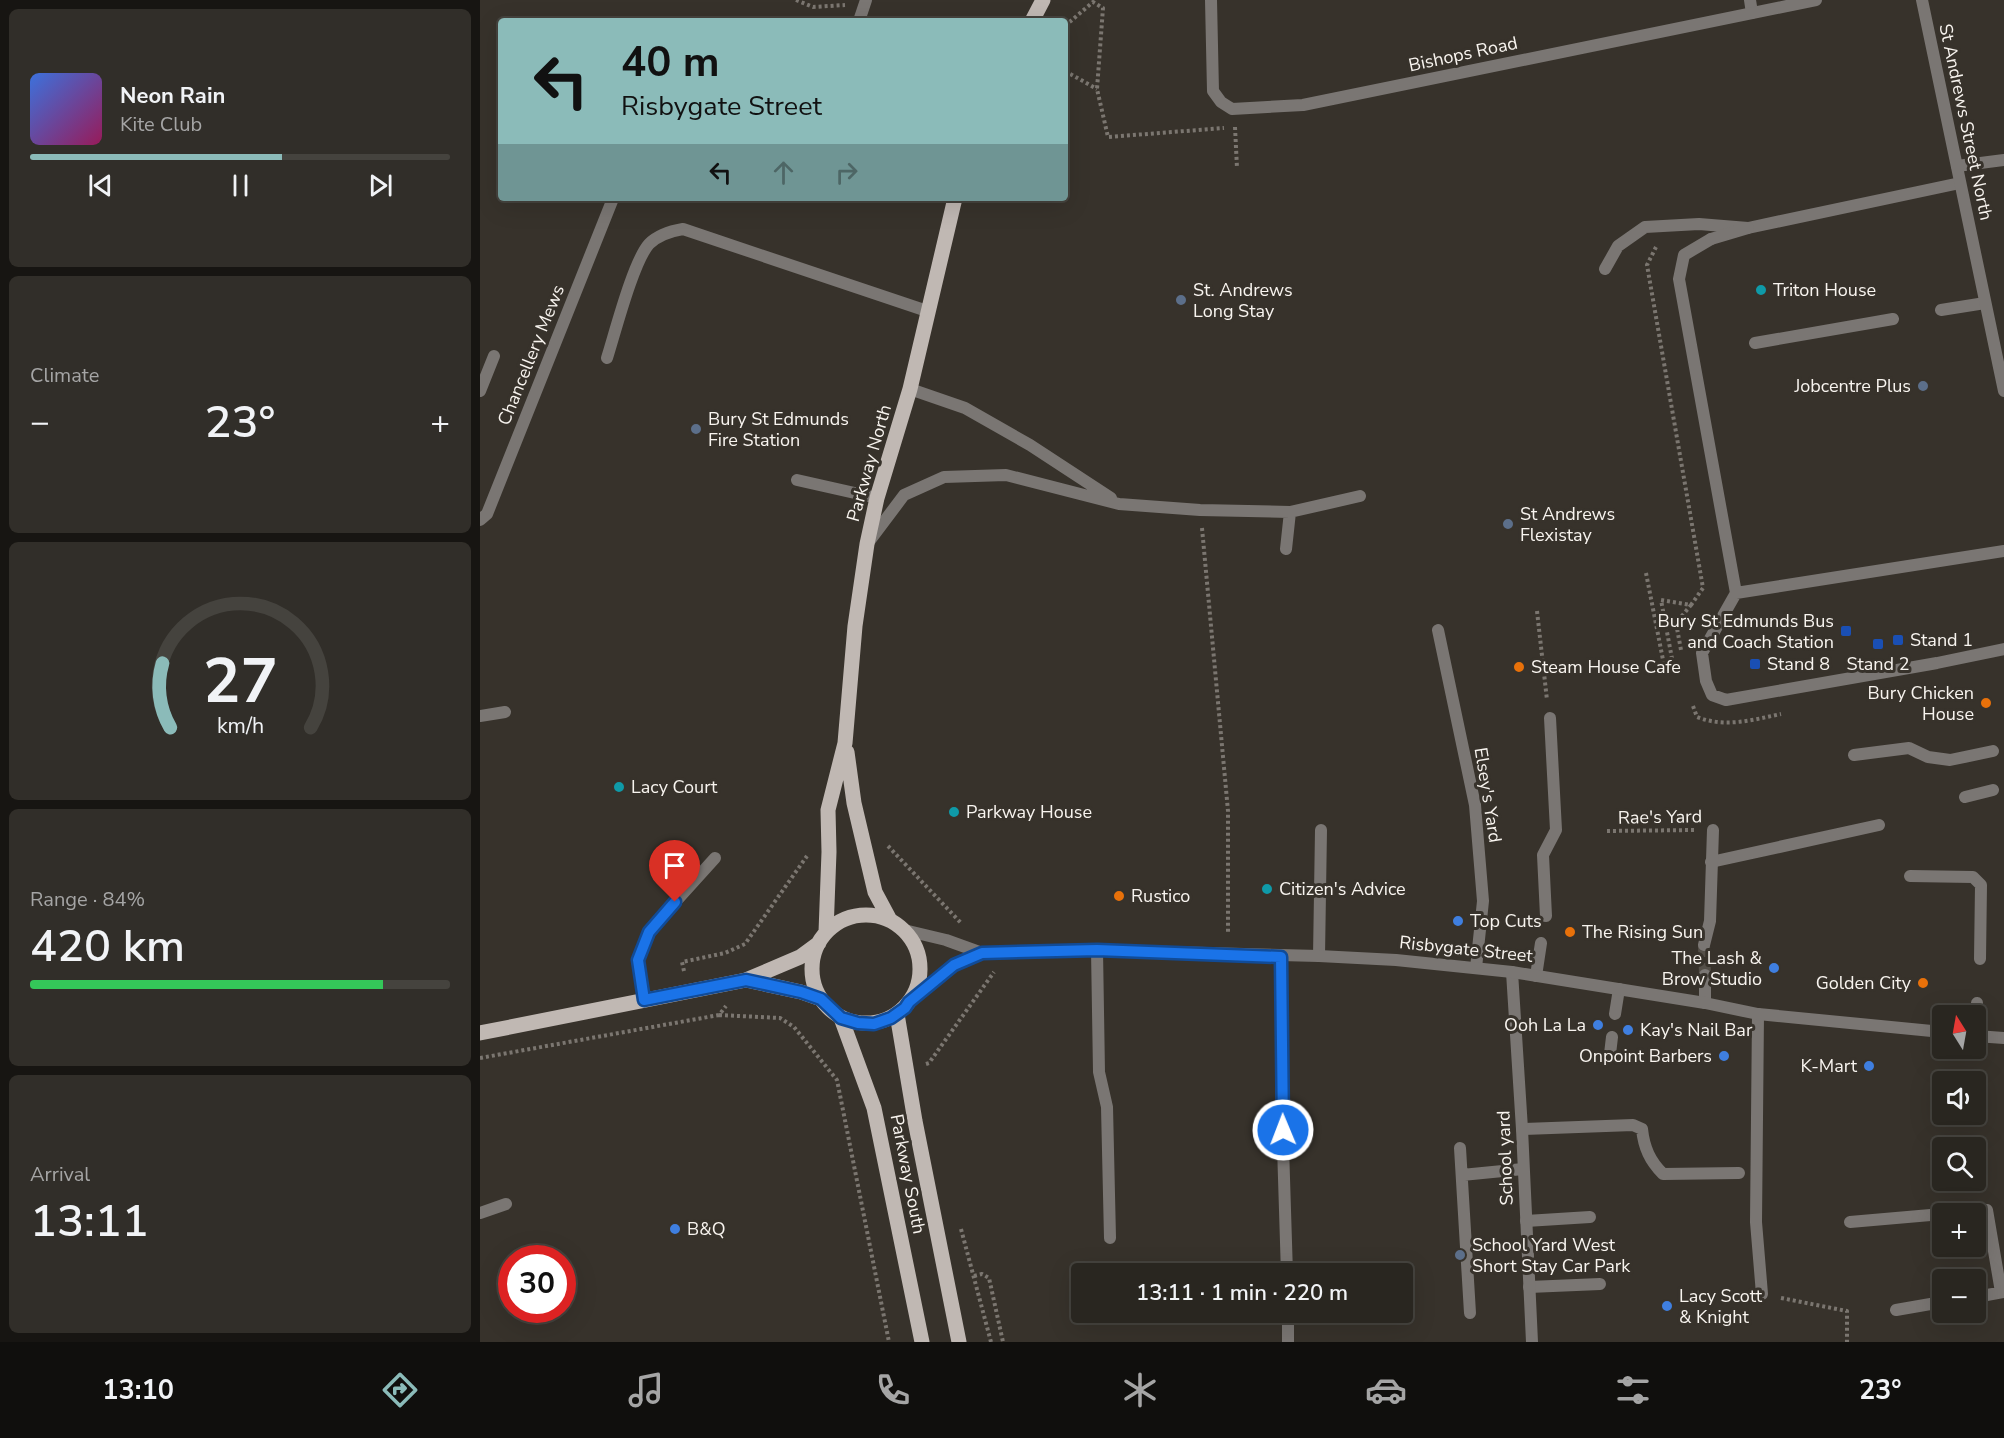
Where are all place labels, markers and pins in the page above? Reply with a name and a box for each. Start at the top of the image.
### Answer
place label: St. Andrews Long Stay [1193,278,1293,323]
place label: Triton House [1773,278,1876,302]
marker: Triton House [1754,283,1768,297]
marker: St. Andrews Long Stay [1174,293,1188,307]
place label: Jobcentre Plus [1793,374,1911,398]
marker: Jobcentre Plus [1916,379,1930,393]
place label: Bury St Edmunds Fire Station [708,407,849,452]
marker: Bury St Edmunds Fire Station [689,422,703,436]
place label: St Andrews Flexistay [1520,502,1615,547]
marker: St Andrews Flexistay [1501,517,1515,531]
place label: Bury St Edmunds Bus and Coach Station [1658,609,1834,654]
marker: Bury St Edmunds Bus and Coach Station [1839,624,1853,638]
place label: Stand 1 [1910,628,1973,652]
marker: Stand 1 [1891,633,1905,647]
marker: Stand 2 [1871,637,1885,651]
place label: Stand 8 [1767,652,1830,676]
place label: Stand 2 [1846,652,1910,676]
place label: Steam House Cafe [1531,655,1681,679]
marker: Stand 8 [1748,657,1762,671]
marker: Steam House Cafe [1512,660,1526,674]
place label: Bury Chicken House [1867,681,1974,726]
marker: Bury Chicken House [1979,696,1993,710]
place label: Lacy Court [631,775,718,799]
marker: Lacy Court [612,780,626,794]
place label: Parkway House [966,800,1092,824]
marker: Parkway House [947,805,961,819]
pin [649,840,700,902]
place label: Citizen's Advice [1279,877,1406,901]
marker: Citizen's Advice [1260,882,1274,896]
place label: Rustico [1131,884,1190,908]
marker: Rustico [1112,889,1126,903]
place label: Top Cuts [1470,909,1542,933]
marker: Top Cuts [1451,914,1465,928]
place label: The Rising Sun [1582,920,1703,944]
marker: The Rising Sun [1563,925,1577,939]
place label: The Lash & Brow Studio [1662,946,1763,991]
marker: The Lash & Brow Studio [1767,961,1781,975]
place label: Golden City [1816,971,1912,995]
marker: Golden City [1916,976,1930,990]
place label: Ooh La La [1504,1013,1586,1037]
marker: Ooh La La [1591,1018,1605,1032]
place label: Kay's Nail Bar [1640,1018,1753,1042]
marker: Kay's Nail Bar [1621,1023,1635,1037]
place label: Onpoint Barbers [1579,1044,1712,1068]
marker: Onpoint Barbers [1717,1049,1731,1063]
place label: K-Mart [1801,1054,1858,1078]
marker: K-Mart [1862,1059,1876,1073]
place label: B&Q [687,1217,725,1241]
marker: B&Q [668,1222,682,1236]
place label: School Yard West Short Stay Car Park [1472,1233,1631,1278]
marker: School Yard West Short Stay Car Park [1453,1248,1467,1262]
place label: Lacy Scott & Knight [1679,1284,1763,1329]
marker: Lacy Scott & Knight [1660,1299,1674,1313]

